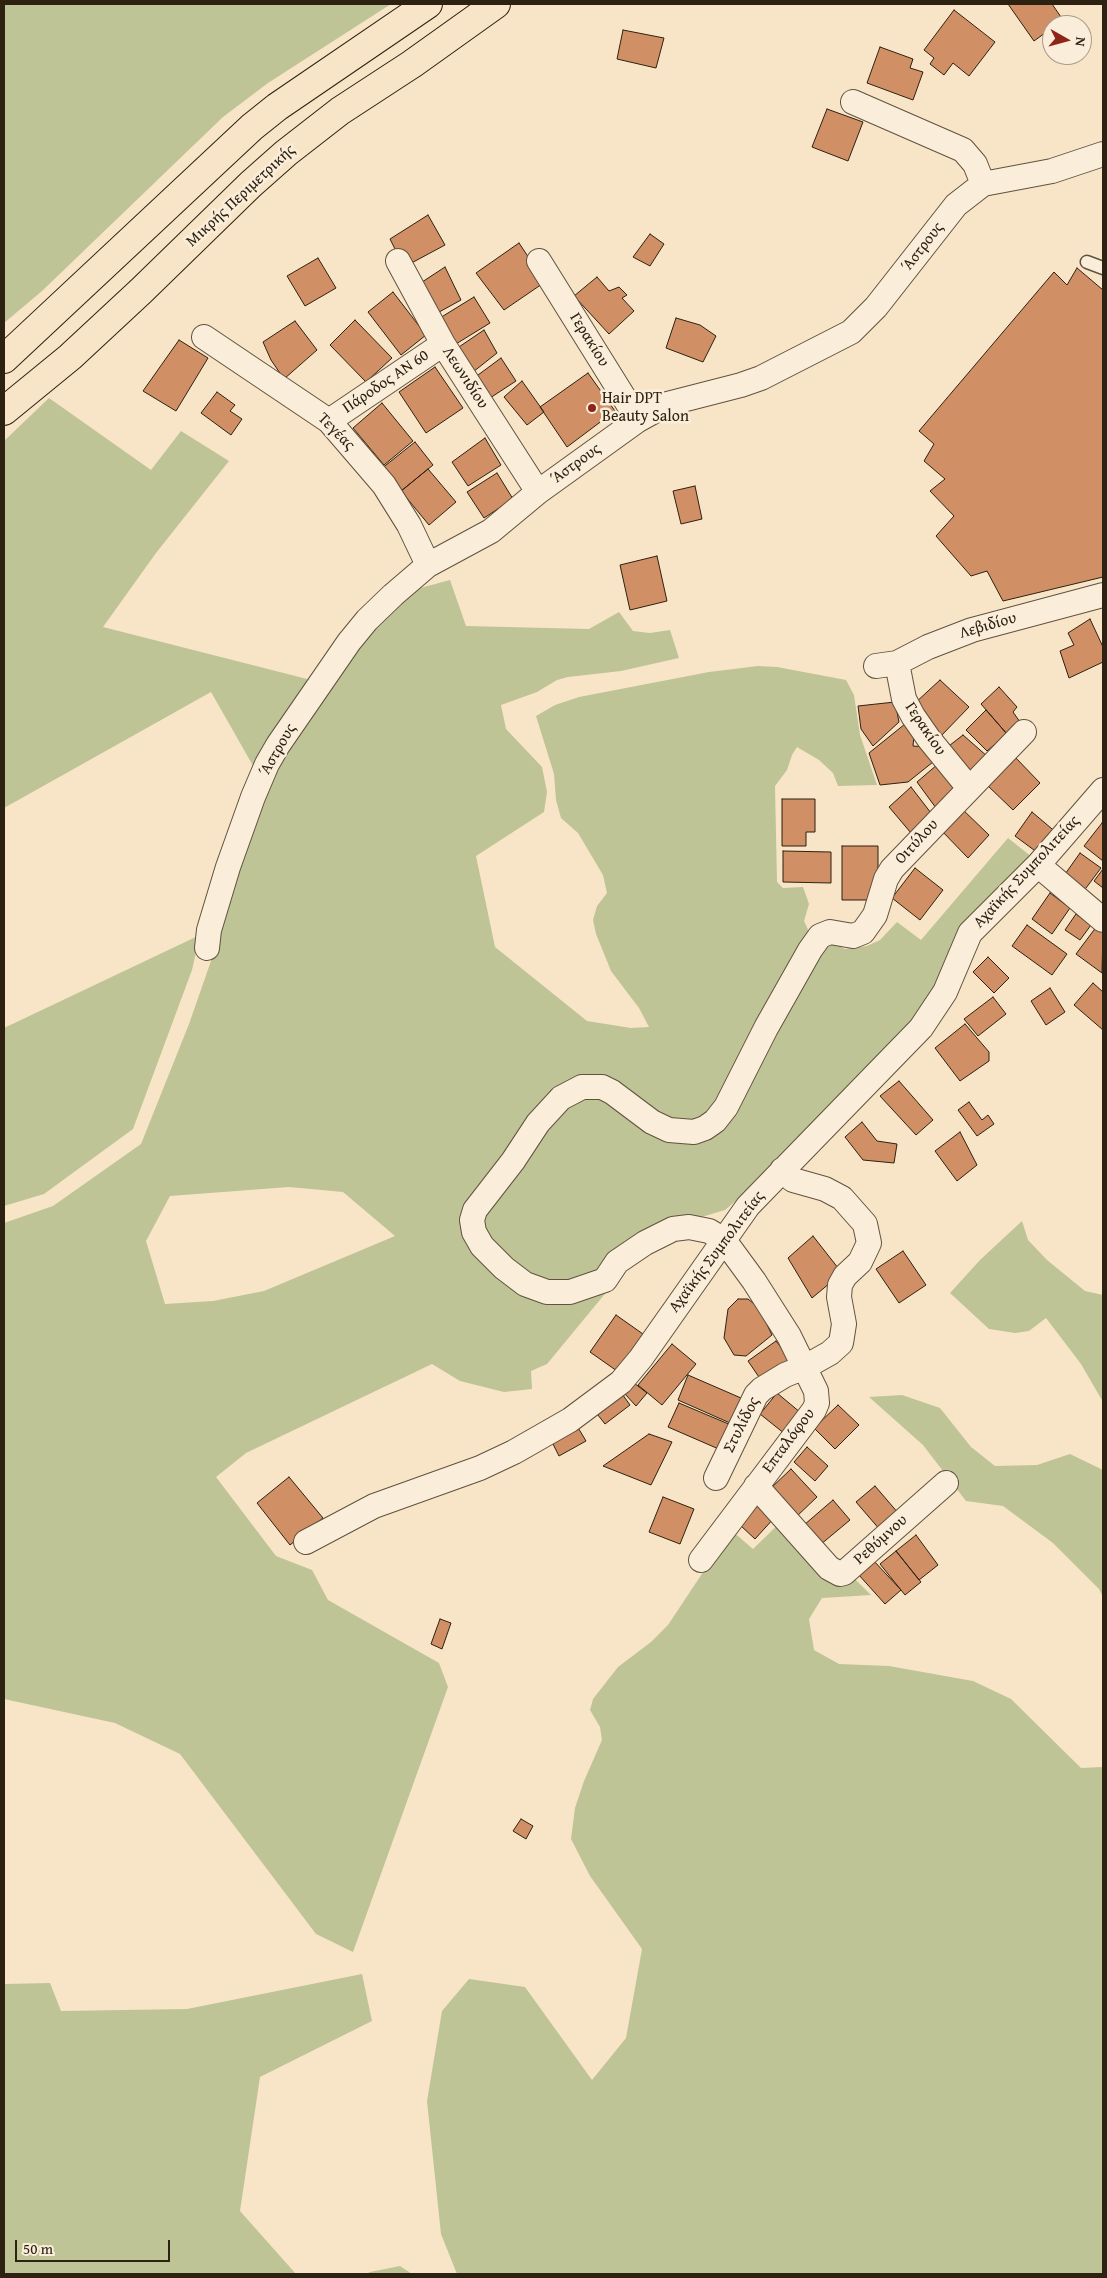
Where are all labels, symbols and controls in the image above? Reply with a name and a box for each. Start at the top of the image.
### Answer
north arrow [1042,15,1092,65]
text: N [1070,36,1091,48]
street label: Μικρής Περιμετρικής [183,141,299,251]
street label: Άστρους [898,219,948,275]
street label: Γερακίου [565,310,613,370]
street label: Λεωνιδίου [438,343,492,413]
street label: Πάροδος ΑΝ 60 [339,346,433,418]
place label: Hair DPT Beauty Salon [602,389,689,427]
marker: Hair DPT Beauty Salon [586,402,598,414]
street label: Τεγέας [313,409,359,455]
street label: Άστρους [547,439,605,489]
street label: Λεβιδίου [957,609,1019,643]
street label: Γερακίου [900,699,950,759]
street label: Άστρους [255,720,301,780]
street label: Αχαϊκής Συμπολιτείας [970,812,1084,932]
street label: Οιτύλου [891,815,943,869]
street label: Αχαϊκής Συμπολιτείας [665,1187,769,1317]
street label: Στυλίδος [720,1394,764,1456]
street label: Επταλόφου [759,1405,819,1477]
street label: Ρεθύμνου [850,1511,912,1569]
scale bar [18,2230,172,2262]
text: 50 m [23,2238,53,2259]

